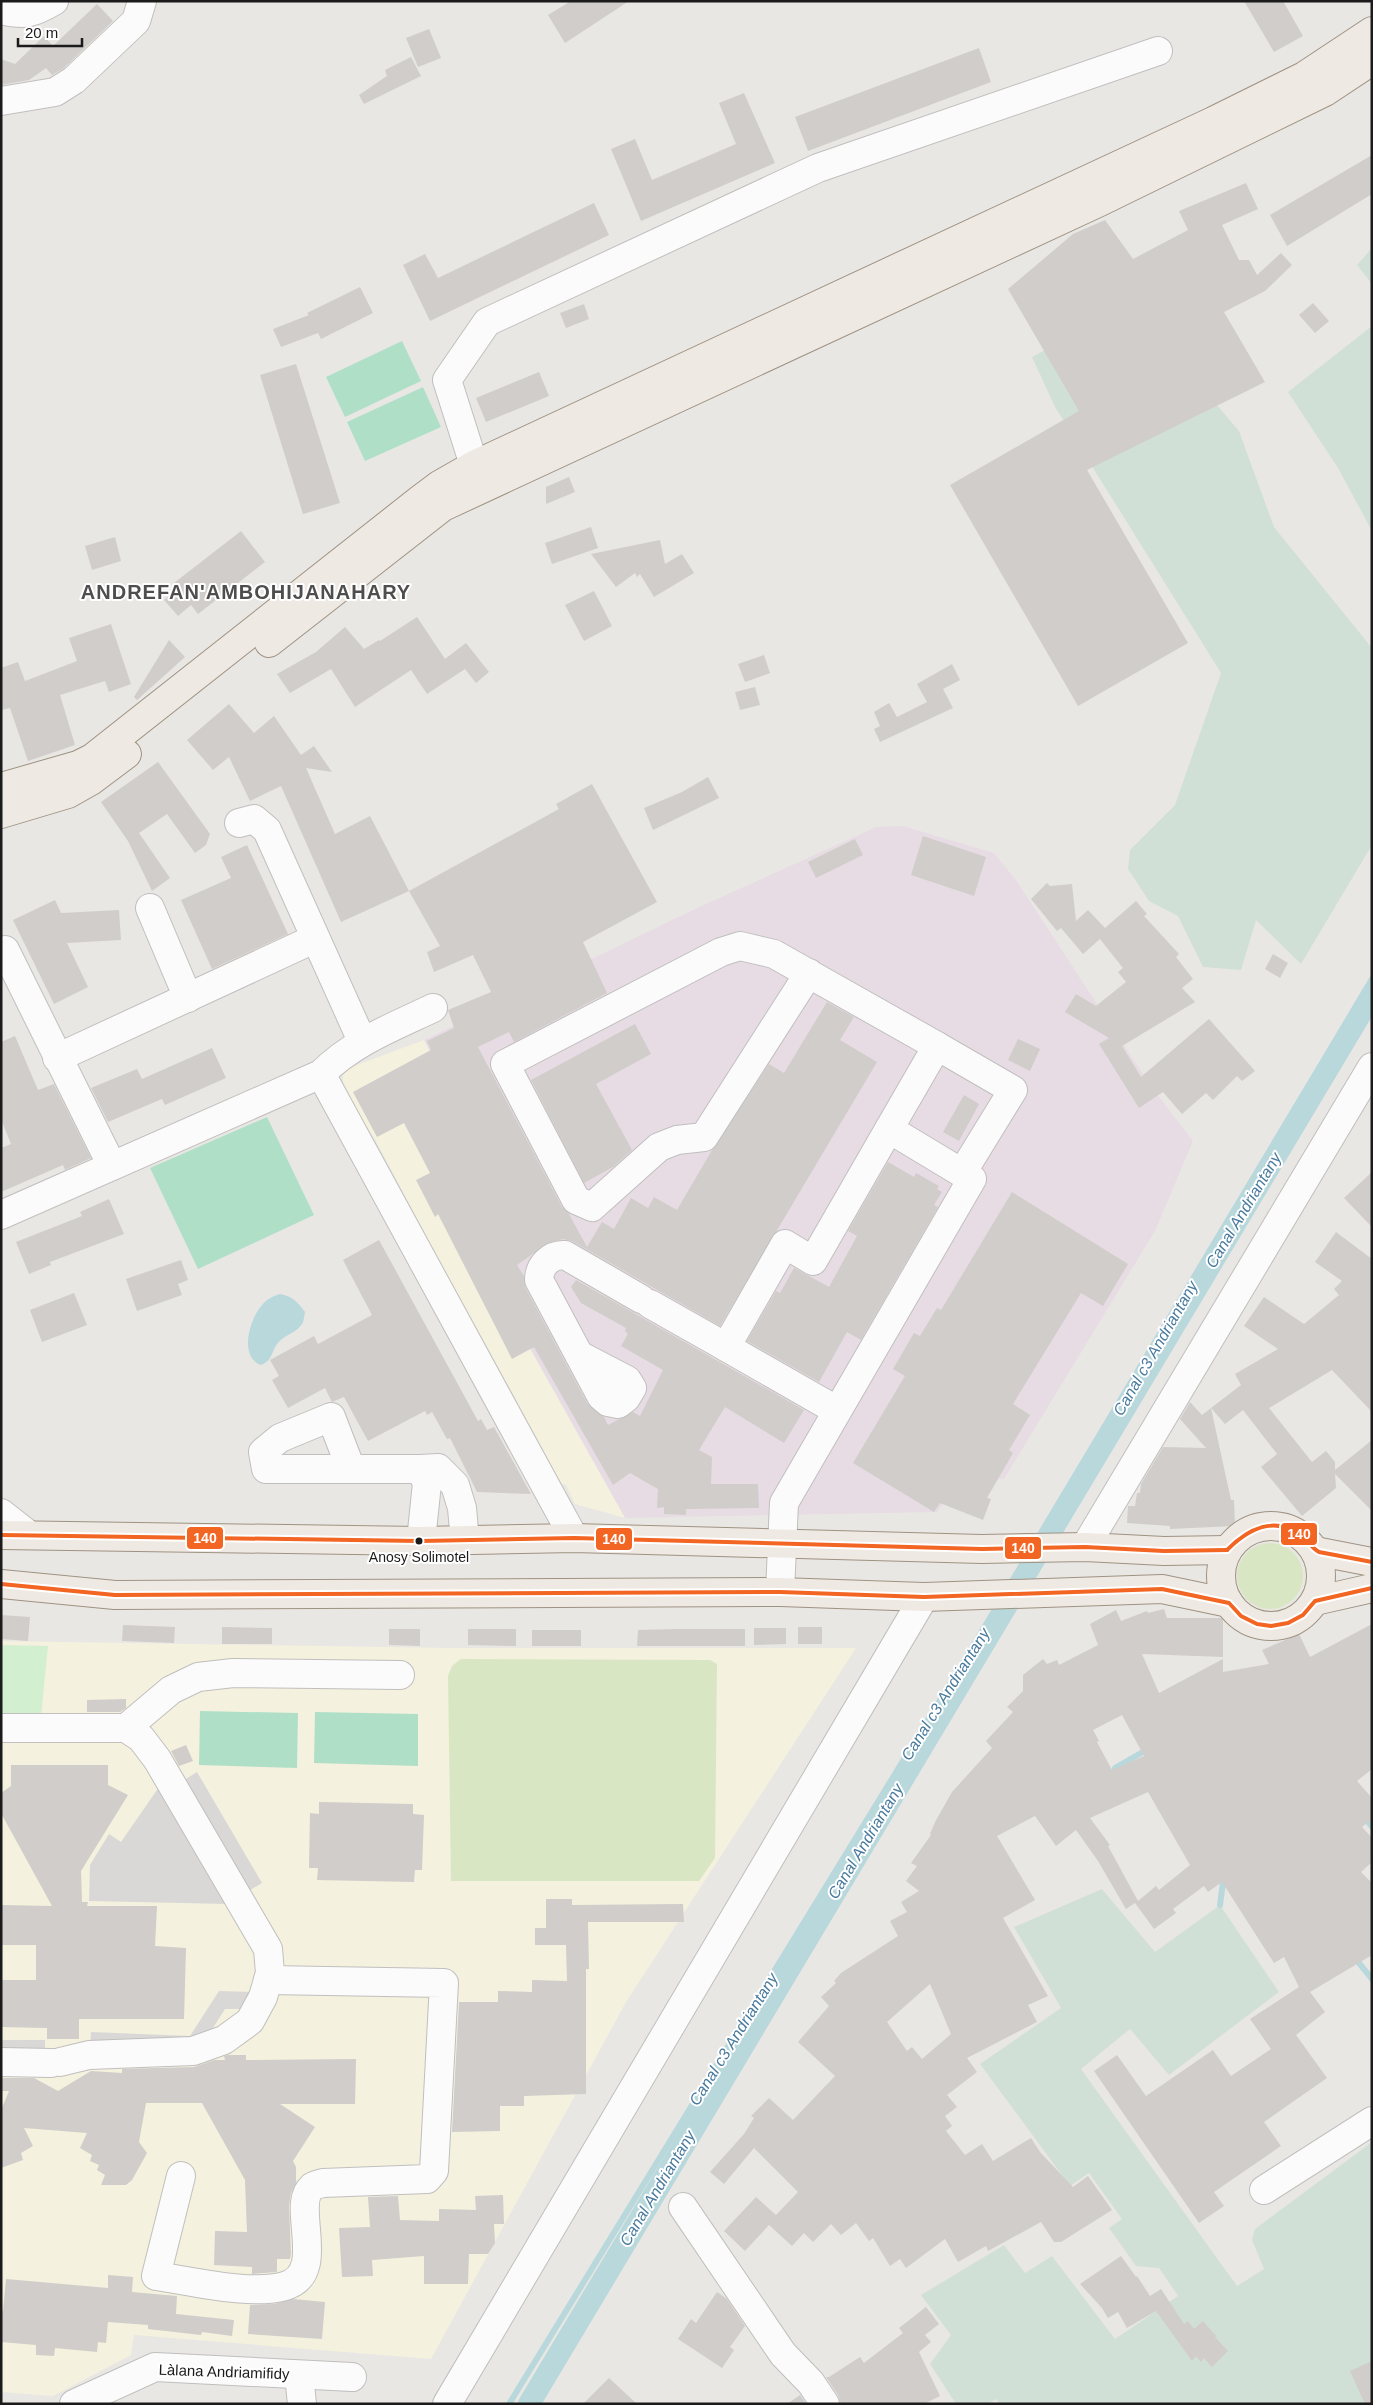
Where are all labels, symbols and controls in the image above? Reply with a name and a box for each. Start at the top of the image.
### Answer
scale bar [18,15,81,47]
text: 20 m [25,24,58,41]
district label: ANDREFAN'AMBOHIJANAHARY [81,581,411,603]
water label: Canal Andriantany [1202,1149,1285,1271]
water label: Canal c3 Andriantany [1110,1277,1201,1418]
line badge: 140 [1280,1522,1318,1546]
line badge: 140 [186,1526,224,1550]
text: 140 [1287,1526,1311,1542]
line badge: 140 [595,1527,633,1551]
text: 140 [193,1530,217,1546]
text: 140 [602,1531,626,1547]
marker: Anosy Solimotel [414,1536,424,1546]
line badge: 140 [1004,1536,1042,1560]
text: 140 [1011,1540,1035,1556]
place label: Anosy Solimotel [369,1549,469,1565]
water label: Canal c3 Andriantany [898,1624,994,1763]
water label: Canal Andriantany [824,1780,907,1902]
water label: Canal c3 Andriantany [686,1969,782,2108]
water label: Canal Andriantany [616,2127,699,2249]
street label: Làlana Andriamifidy [158,2361,290,2382]

